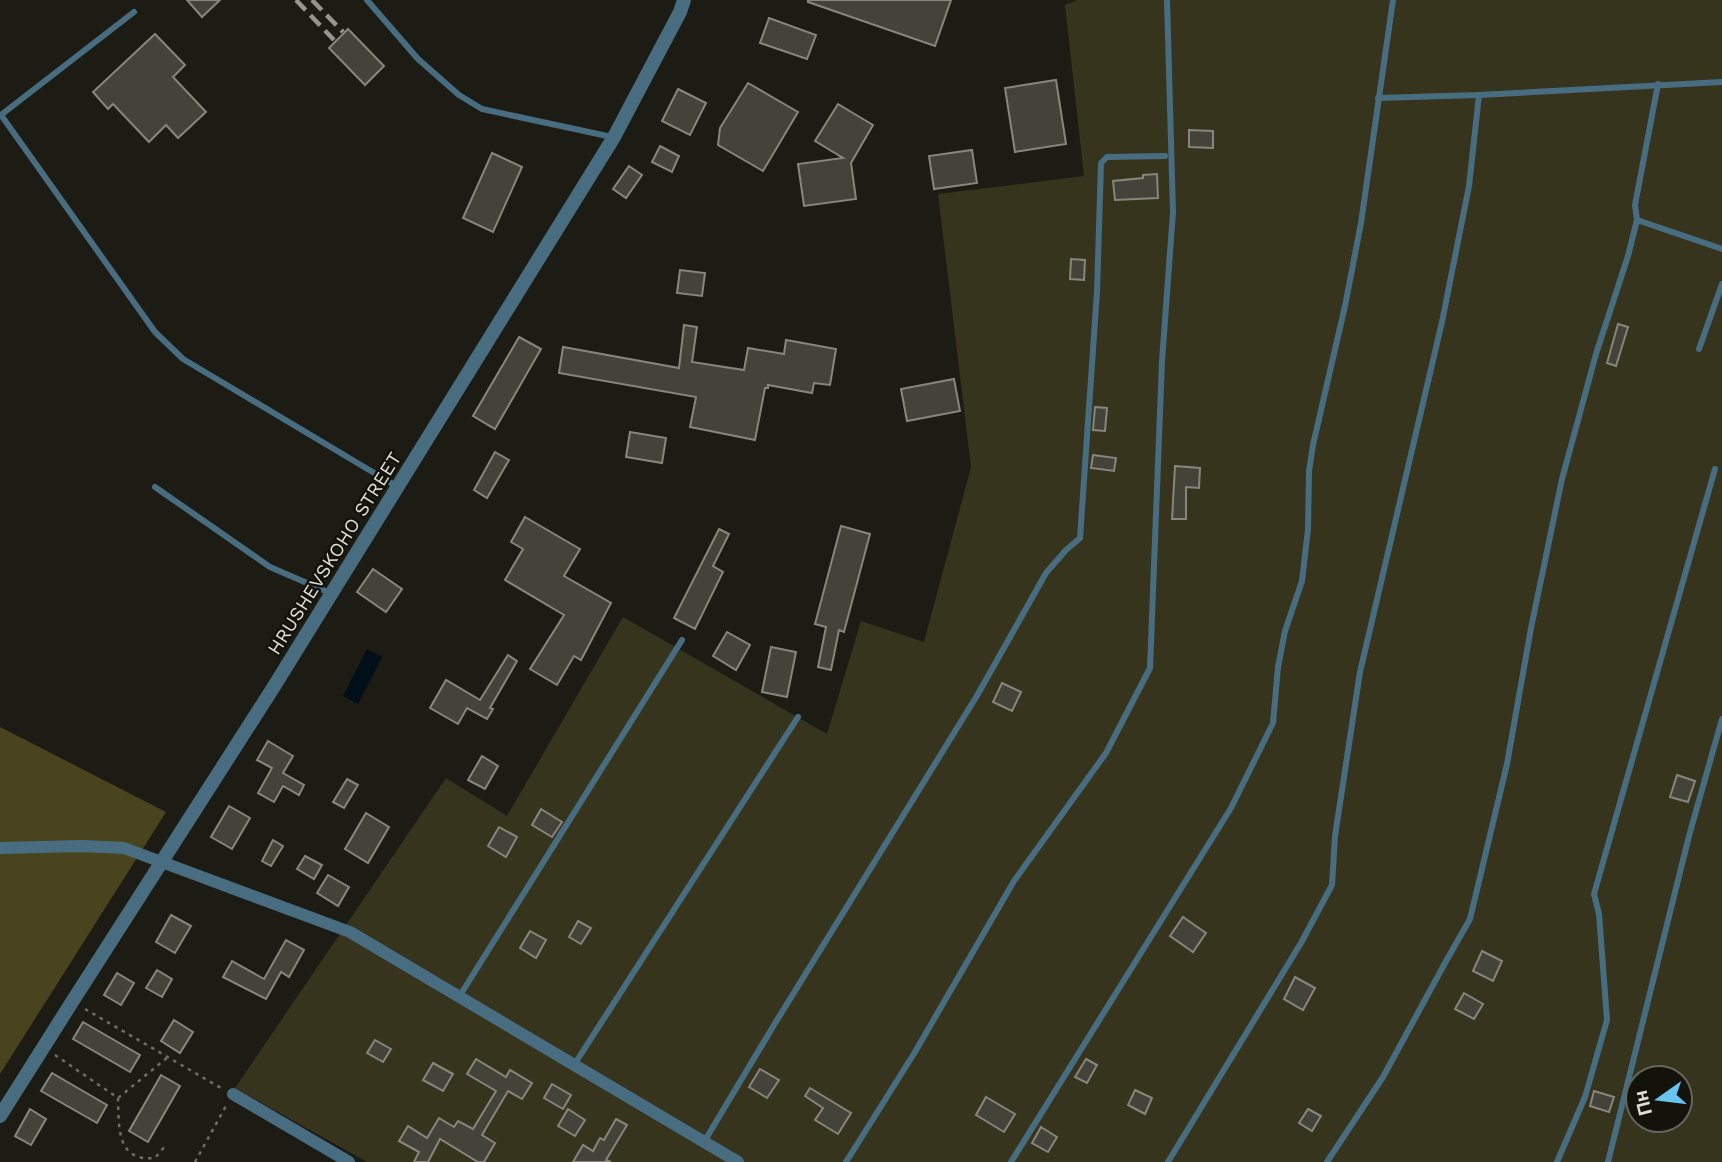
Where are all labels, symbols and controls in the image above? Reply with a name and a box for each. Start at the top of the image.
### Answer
street label: HRUSHEVSKOHO STREET [262,448,406,659]
north arrow [1624,1064,1694,1134]
text: Пн [1629,1088,1657,1118]

